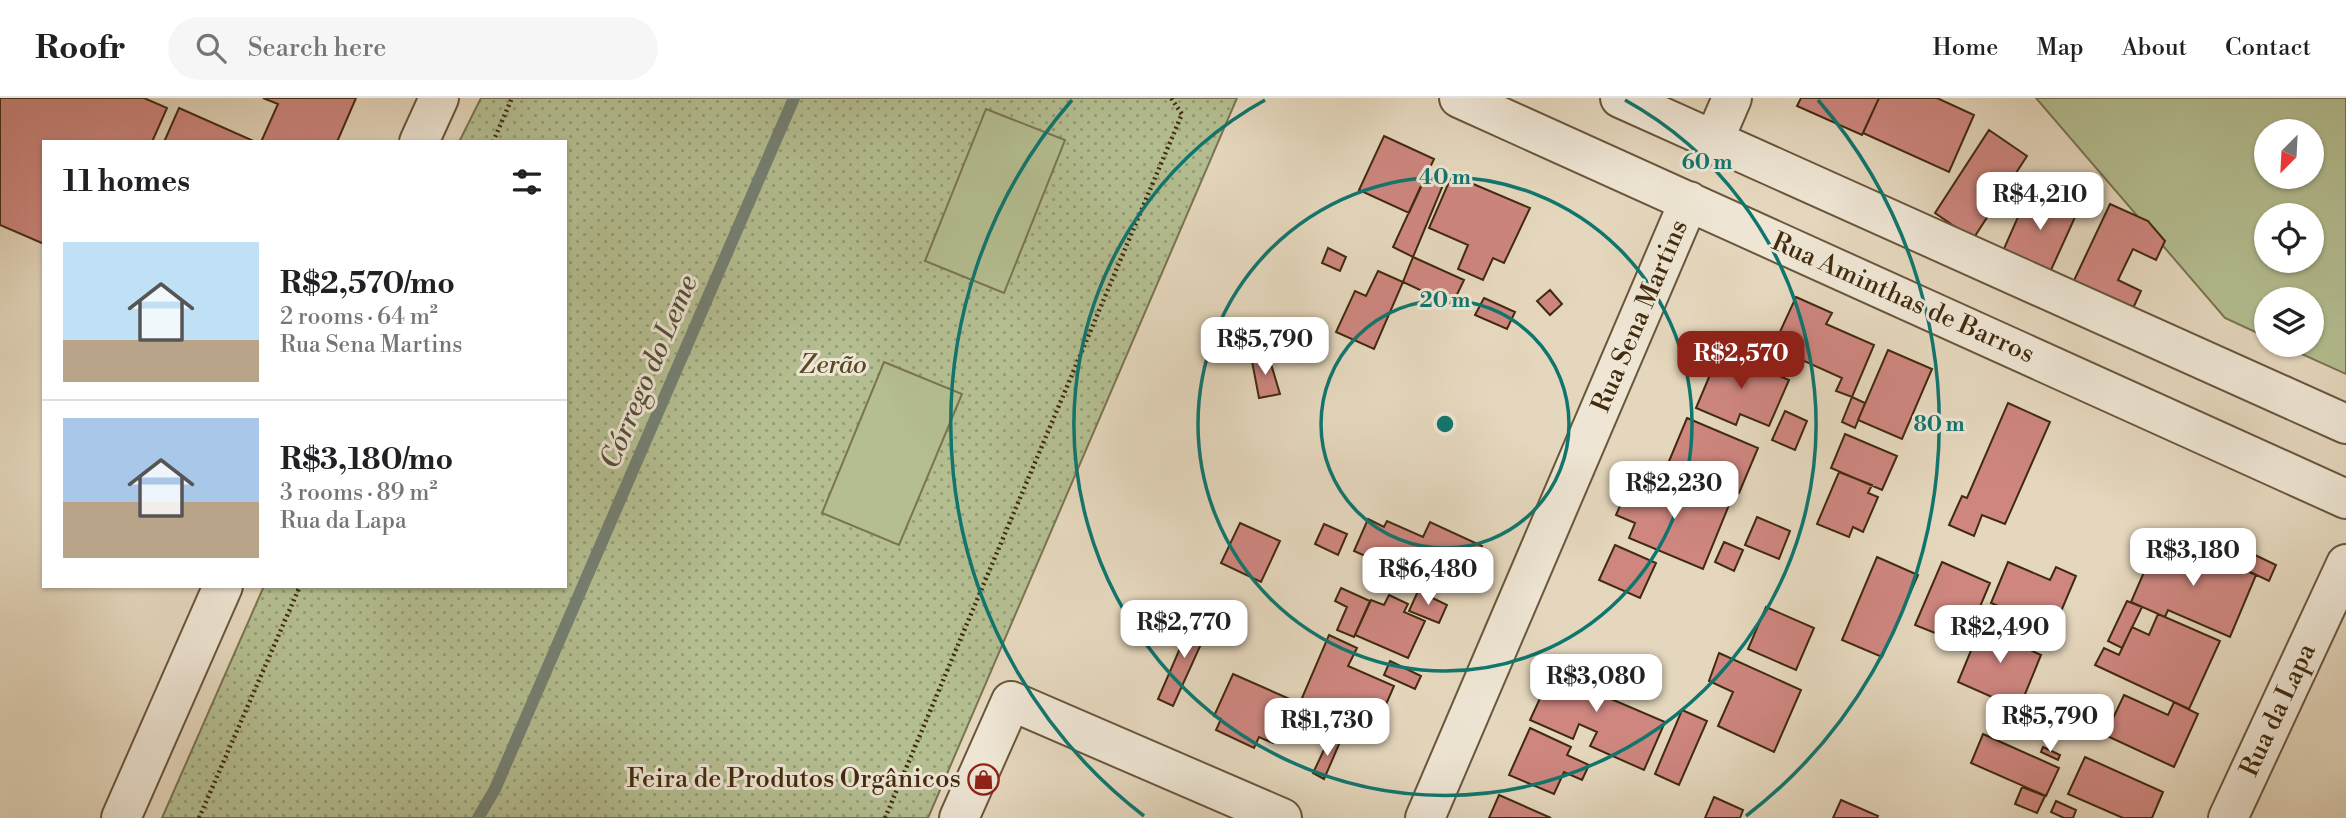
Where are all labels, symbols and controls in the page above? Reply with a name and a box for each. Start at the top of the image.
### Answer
search box [168,17,658,80]
text: Roofr [35,28,126,69]
icon: search [192,29,230,67]
text: Search here [248,32,386,64]
text: Home [1933,33,1998,63]
text: Map [2036,33,2084,63]
text: About [2122,33,2187,63]
text: Contact [2225,33,2311,63]
north arrow [2254,119,2324,189]
map controls [2254,119,2324,357]
text: 60 m [1682,150,1732,176]
text: 11 homes [63,163,190,201]
icon: filters [508,163,546,201]
text: 40 m [1419,165,1471,191]
pin: R$4,210 [1975,172,2105,232]
text: R$4,210 [1993,181,2087,209]
button: locate [2254,203,2324,273]
street label: Rua Sena Martins [1585,215,1695,417]
street label: Rua Aminthas de Barros [1767,226,2039,370]
text: R$2,570/mo [280,265,455,303]
icon: home [119,270,203,354]
water label: Córrego do Leme [592,270,706,474]
button: layers [2254,287,2324,357]
text: 20 m [1420,288,1470,314]
text: 2 rooms · 64 m² [280,303,438,331]
pin: R$5,790 [1200,317,1330,377]
text: R$5,790 [1217,326,1313,354]
text: Rua Sena Martins [280,331,462,359]
pin: R$2,570 [1676,331,1806,391]
text: R$2,570 [1693,340,1789,368]
park label: Zerão [799,349,867,381]
centre of rings [1433,412,1457,436]
text: 80 m [1913,412,1965,438]
text: R$3,180/mo [280,441,453,479]
icon: home [119,446,203,530]
pin: R$2,230 [1609,462,1739,521]
text: R$2,230 [1625,470,1723,498]
text: 3 rooms · 89 m² [280,479,437,507]
text: Rua da Lapa [280,507,407,535]
pin: R$3,180 [2128,528,2258,588]
text: R$3,180 [2146,537,2240,565]
pin: R$6,480 [1363,547,1493,607]
text: R$6,480 [1378,556,1478,584]
pin: R$2,770 [1119,601,1249,660]
pin: R$2,490 [1935,606,2065,665]
text: R$2,770 [1137,609,1232,637]
text: R$2,490 [1951,614,2049,642]
street label: Rua da Lapa [2233,638,2323,782]
pin: R$3,080 [1531,654,1661,714]
text: R$3,080 [1546,663,1646,691]
pin: R$5,790 [1985,694,2115,754]
pin: R$1,730 [1262,698,1392,758]
text: R$5,790 [2002,703,2098,731]
text: R$1,730 [1281,707,1373,735]
shop icon: Feira de Produtos Orgânicos [967,762,1001,796]
place label: Feira de Produtos Orgânicos [627,763,961,795]

